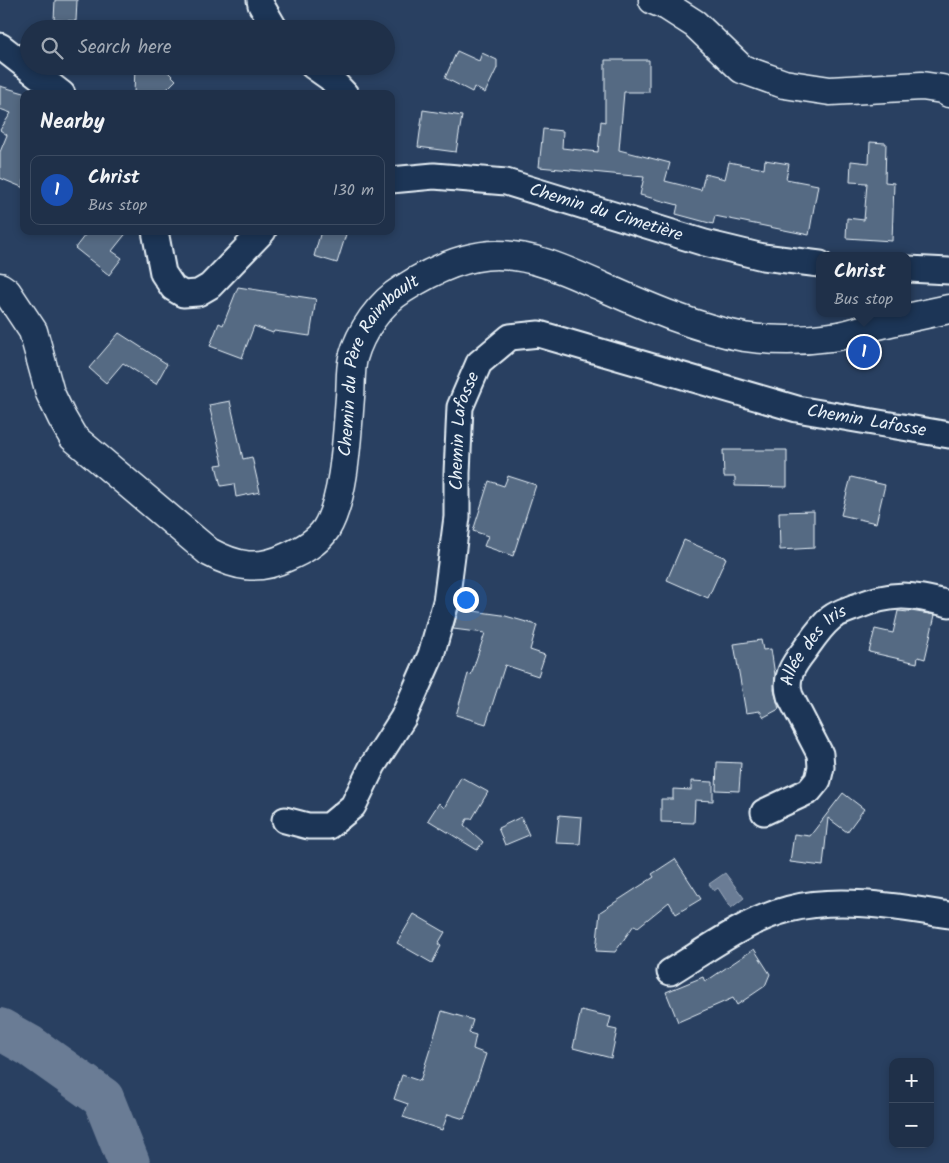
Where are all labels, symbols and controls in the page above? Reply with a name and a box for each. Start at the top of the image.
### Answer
search box [20,20,395,75]
text: Search here [78,33,172,63]
icon: search [38,34,66,62]
text: Nearby [40,106,105,139]
text: Christ [88,163,140,193]
street label: Chemin du Cimetière [525,175,687,250]
text: 1 [55,178,59,203]
text: 130 m [333,178,374,203]
text: Bus stop [88,193,147,218]
popup [816,252,911,317]
text: Christ [834,257,886,287]
street label: Chemin du Père Raimbault [331,267,426,458]
text: Bus stop [834,287,893,312]
pin: 1 [848,333,880,371]
street label: Chemin Lafosse [443,367,488,490]
street label: Chemin Lafosse [805,396,929,445]
your location [453,587,479,613]
street label: Allée des Iris [773,597,851,688]
map controls [889,1058,934,1148]
button: + [889,1058,934,1103]
button: − [889,1103,934,1148]

